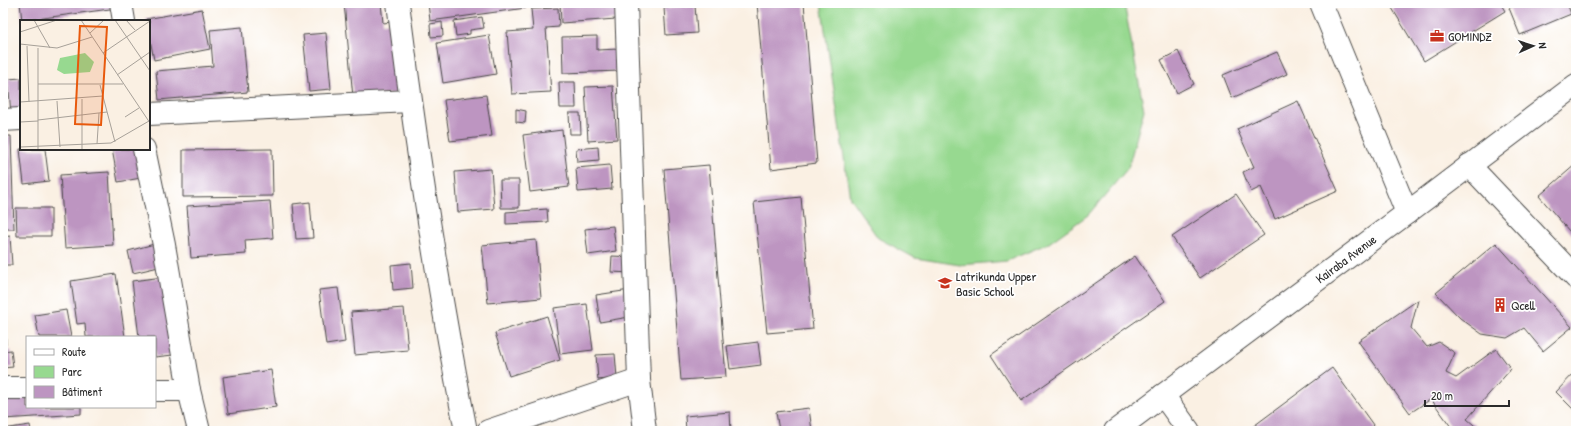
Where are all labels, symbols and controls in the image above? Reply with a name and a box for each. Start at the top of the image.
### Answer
inset map [20,20,150,150]
north arrow [1513,26,1553,66]
place label: GOMINDZ [1448,27,1492,45]
office icon: GOMINDZ [1429,28,1445,44]
text: N [1536,42,1550,49]
street label: Kairaba Avenue [1312,230,1380,287]
place label: Latrikunda Upper Basic School [956,267,1036,300]
school or university icon: Latrikunda Upper Basic School [937,275,953,291]
place label: Qcell [1511,296,1536,314]
building icon: Qcell [1492,297,1508,313]
legend [26,336,156,408]
text: Route [62,343,86,360]
text: Parc [62,363,82,380]
scale bar [1425,382,1509,408]
text: Bâtiment [62,383,103,400]
text: 20 m [1431,387,1453,404]

